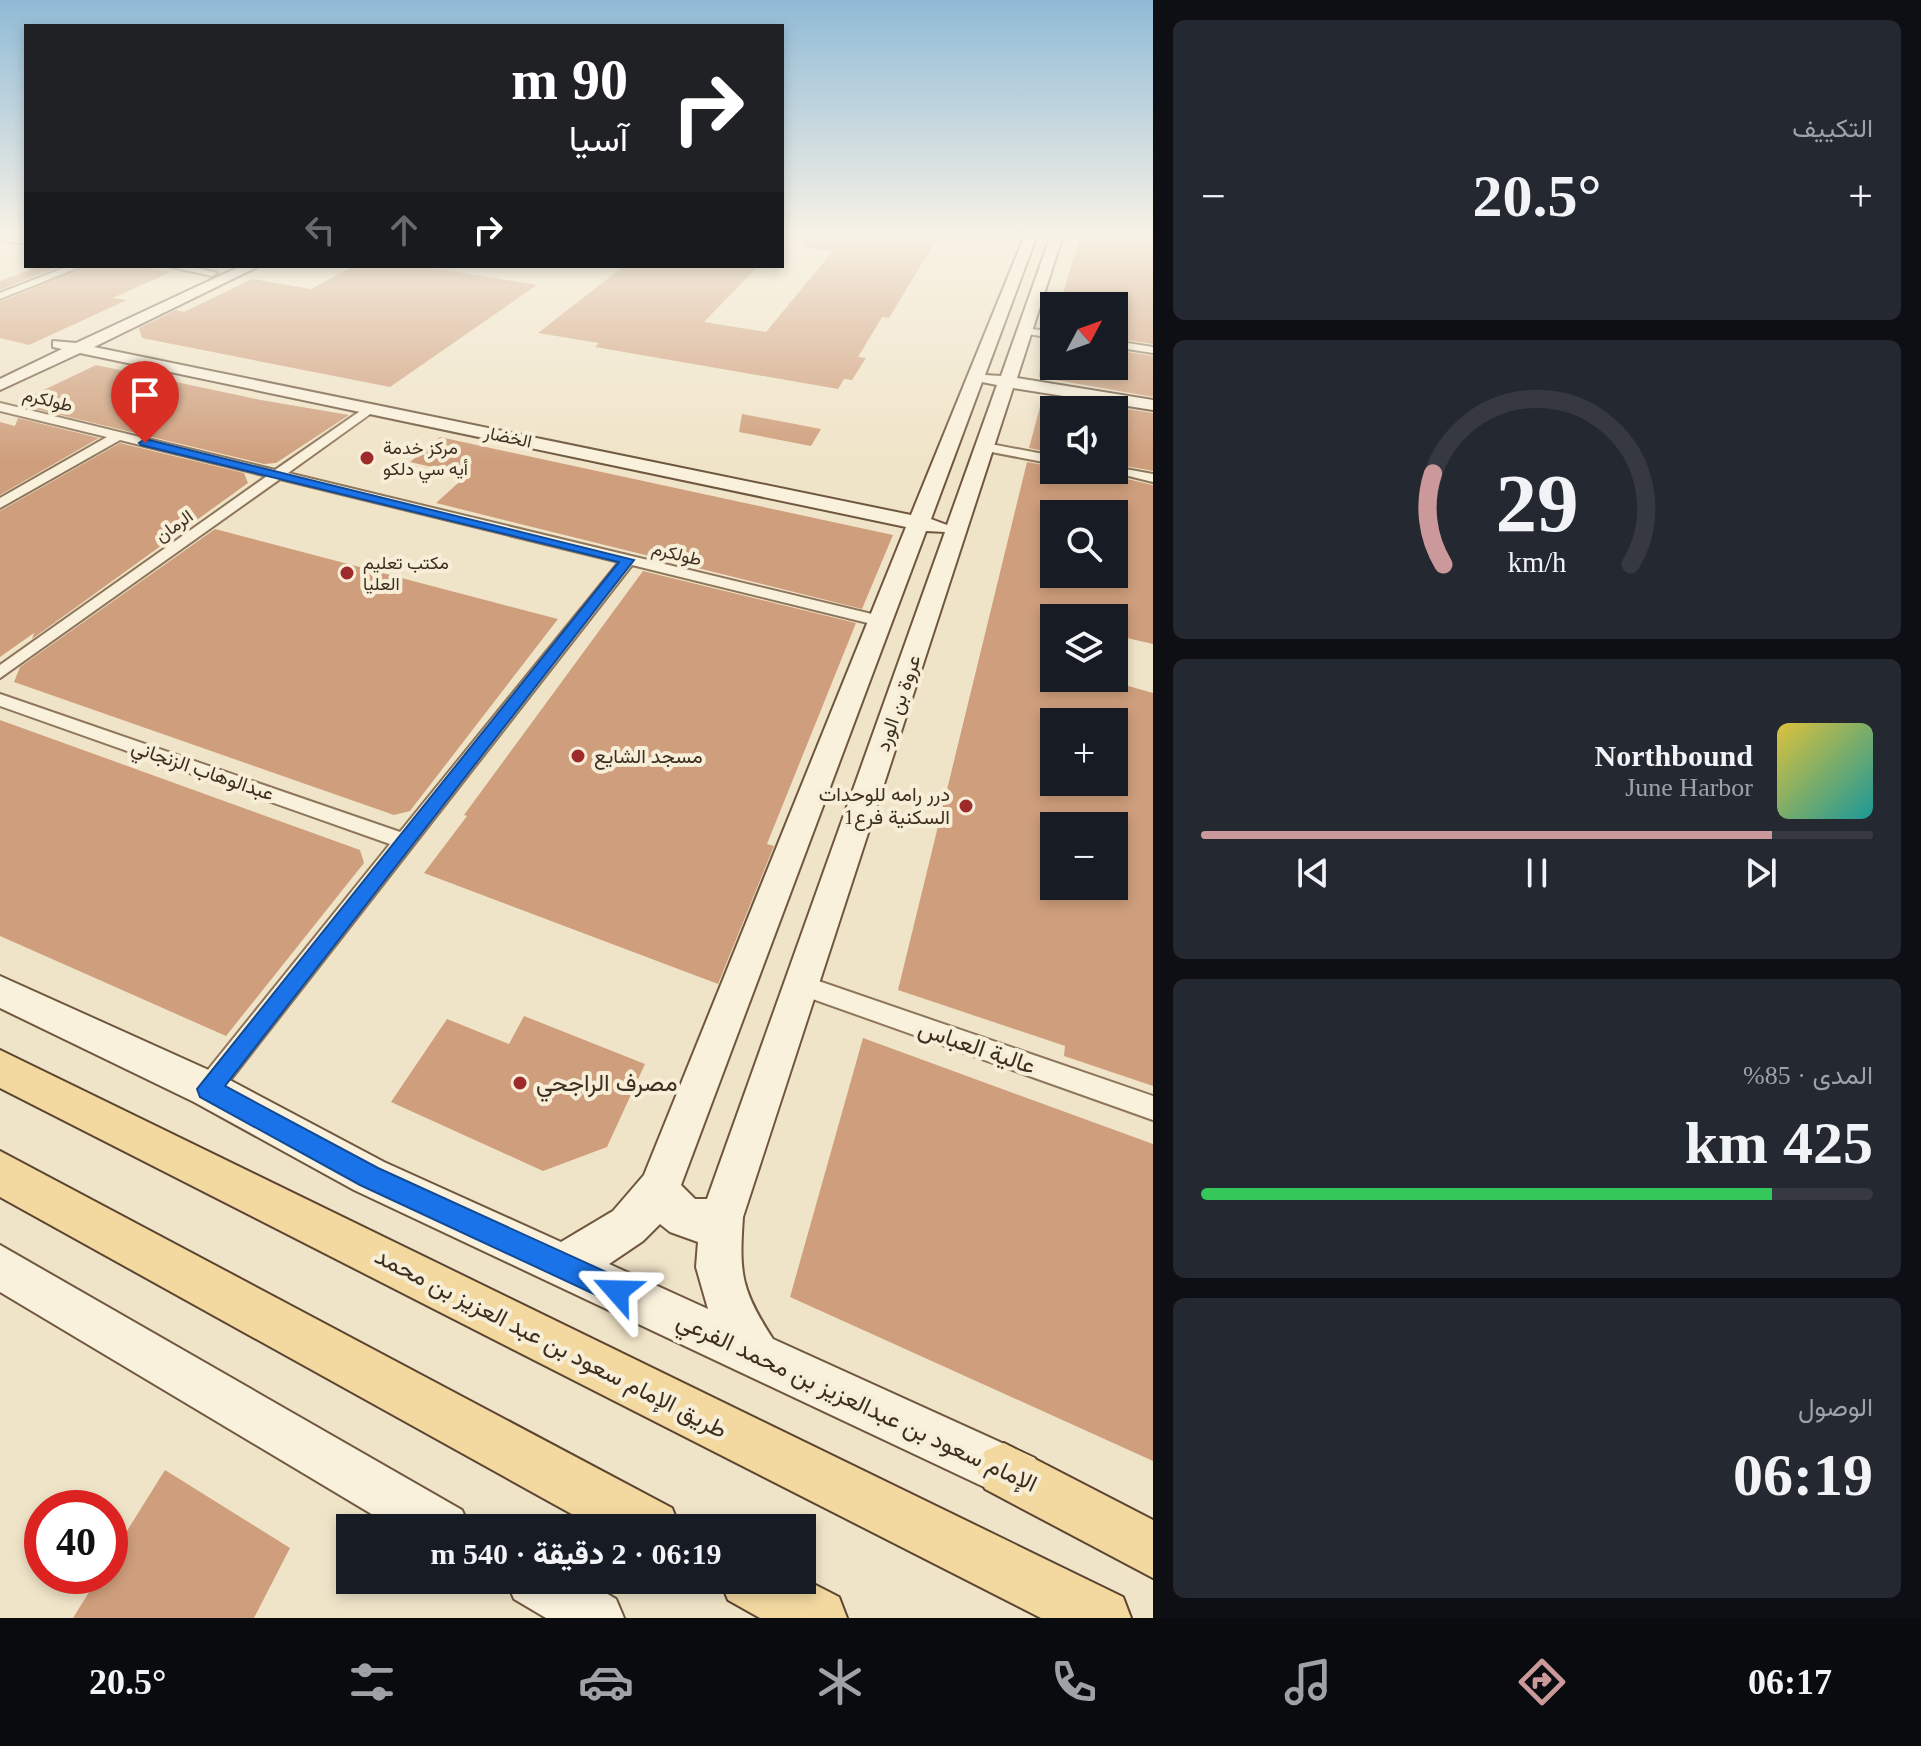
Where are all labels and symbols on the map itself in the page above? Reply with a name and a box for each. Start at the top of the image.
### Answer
north arrow [1040,292,1128,380]
pin [111,361,179,443]
street label: طولكرم [21,384,75,418]
street label: الخضار [481,422,534,453]
place label: مركز خدمة أيه سي دلكو [383,438,468,484]
marker: مركز خدمة أيه سي دلكو [358,449,376,467]
street label: الرمان [151,506,197,547]
street label: طولكرم [650,538,704,572]
place label: مكتب تعليم العليا [363,553,449,594]
marker: مكتب تعليم العليا [338,564,356,582]
street label: عروة بن الورد [871,652,927,755]
street label: عبدالوهاب الزنجاني [127,735,277,810]
place label: مسجد الشايع [594,745,703,770]
marker: مسجد الشايع [569,747,587,765]
place label: درر رامه للوحدات السكنية فرع1 [819,783,950,831]
marker: درر رامه للوحدات السكنية فرع1 [957,797,975,815]
street label: عالية العباس [915,1015,1039,1080]
place label: مصرف الراجحي [536,1070,678,1102]
marker: مصرف الراجحي [511,1074,529,1092]
street label: طريق الإمام سعود بن عبد العزيز بن محمد [369,1243,731,1446]
position arrow [575,1249,659,1333]
street label: الإمام سعود بن عبدالعزيز بن محمد الفرعي [670,1307,1041,1503]
speed limit sign: 40 [24,1490,128,1594]

